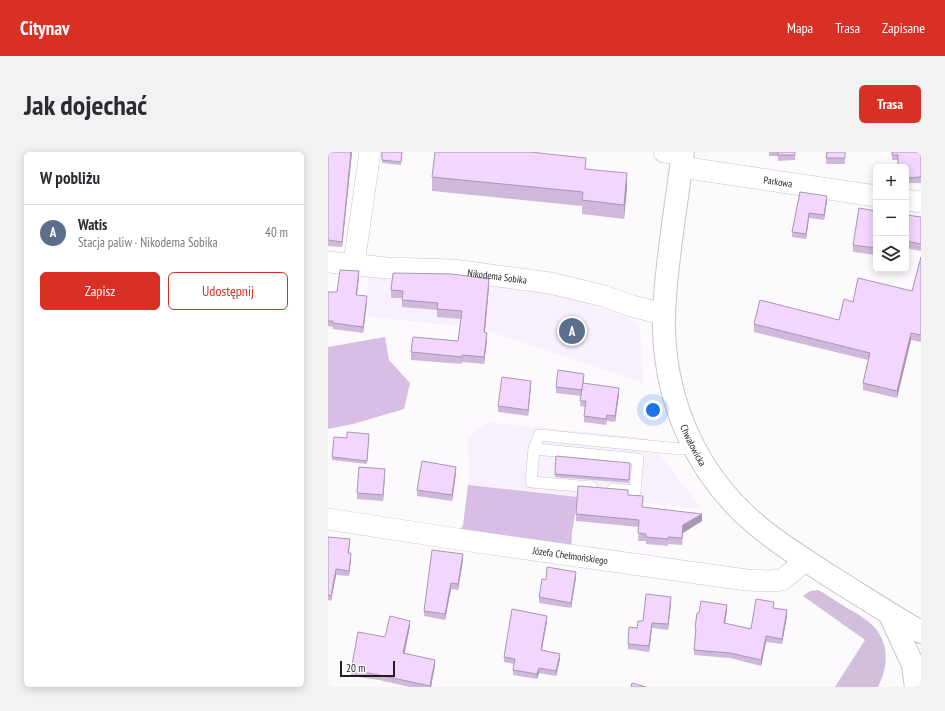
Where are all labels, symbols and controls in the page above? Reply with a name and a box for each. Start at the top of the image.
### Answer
text: Citynav [20,16,70,40]
text: Mapa [787,19,813,37]
text: Trasa [835,19,860,37]
text: Zapisane [882,19,925,37]
button: Trasa [859,85,921,123]
text: Jak dojechać [24,86,147,123]
map controls [873,164,909,272]
button: + [873,164,909,200]
text: W pobliżu [40,167,100,189]
street label: Parkowa [763,173,793,190]
button: − [873,200,909,236]
text: Watis [78,215,107,234]
text: A [50,224,56,241]
text: 40 m [265,224,288,241]
text: Stacja paliw · Nikodema Sobika [78,234,218,251]
button: layers [873,236,909,272]
street label: Nikodema Sobika [467,266,528,286]
button: Zapisz [40,272,160,310]
button: Udostępnij [168,272,288,310]
pin: A [559,316,585,346]
your location [643,400,663,420]
street label: Chwałowicka [678,422,710,468]
street label: Józefa Chełmońskiego [531,543,609,567]
scale bar [340,659,395,678]
text: 20 m [346,661,365,675]

